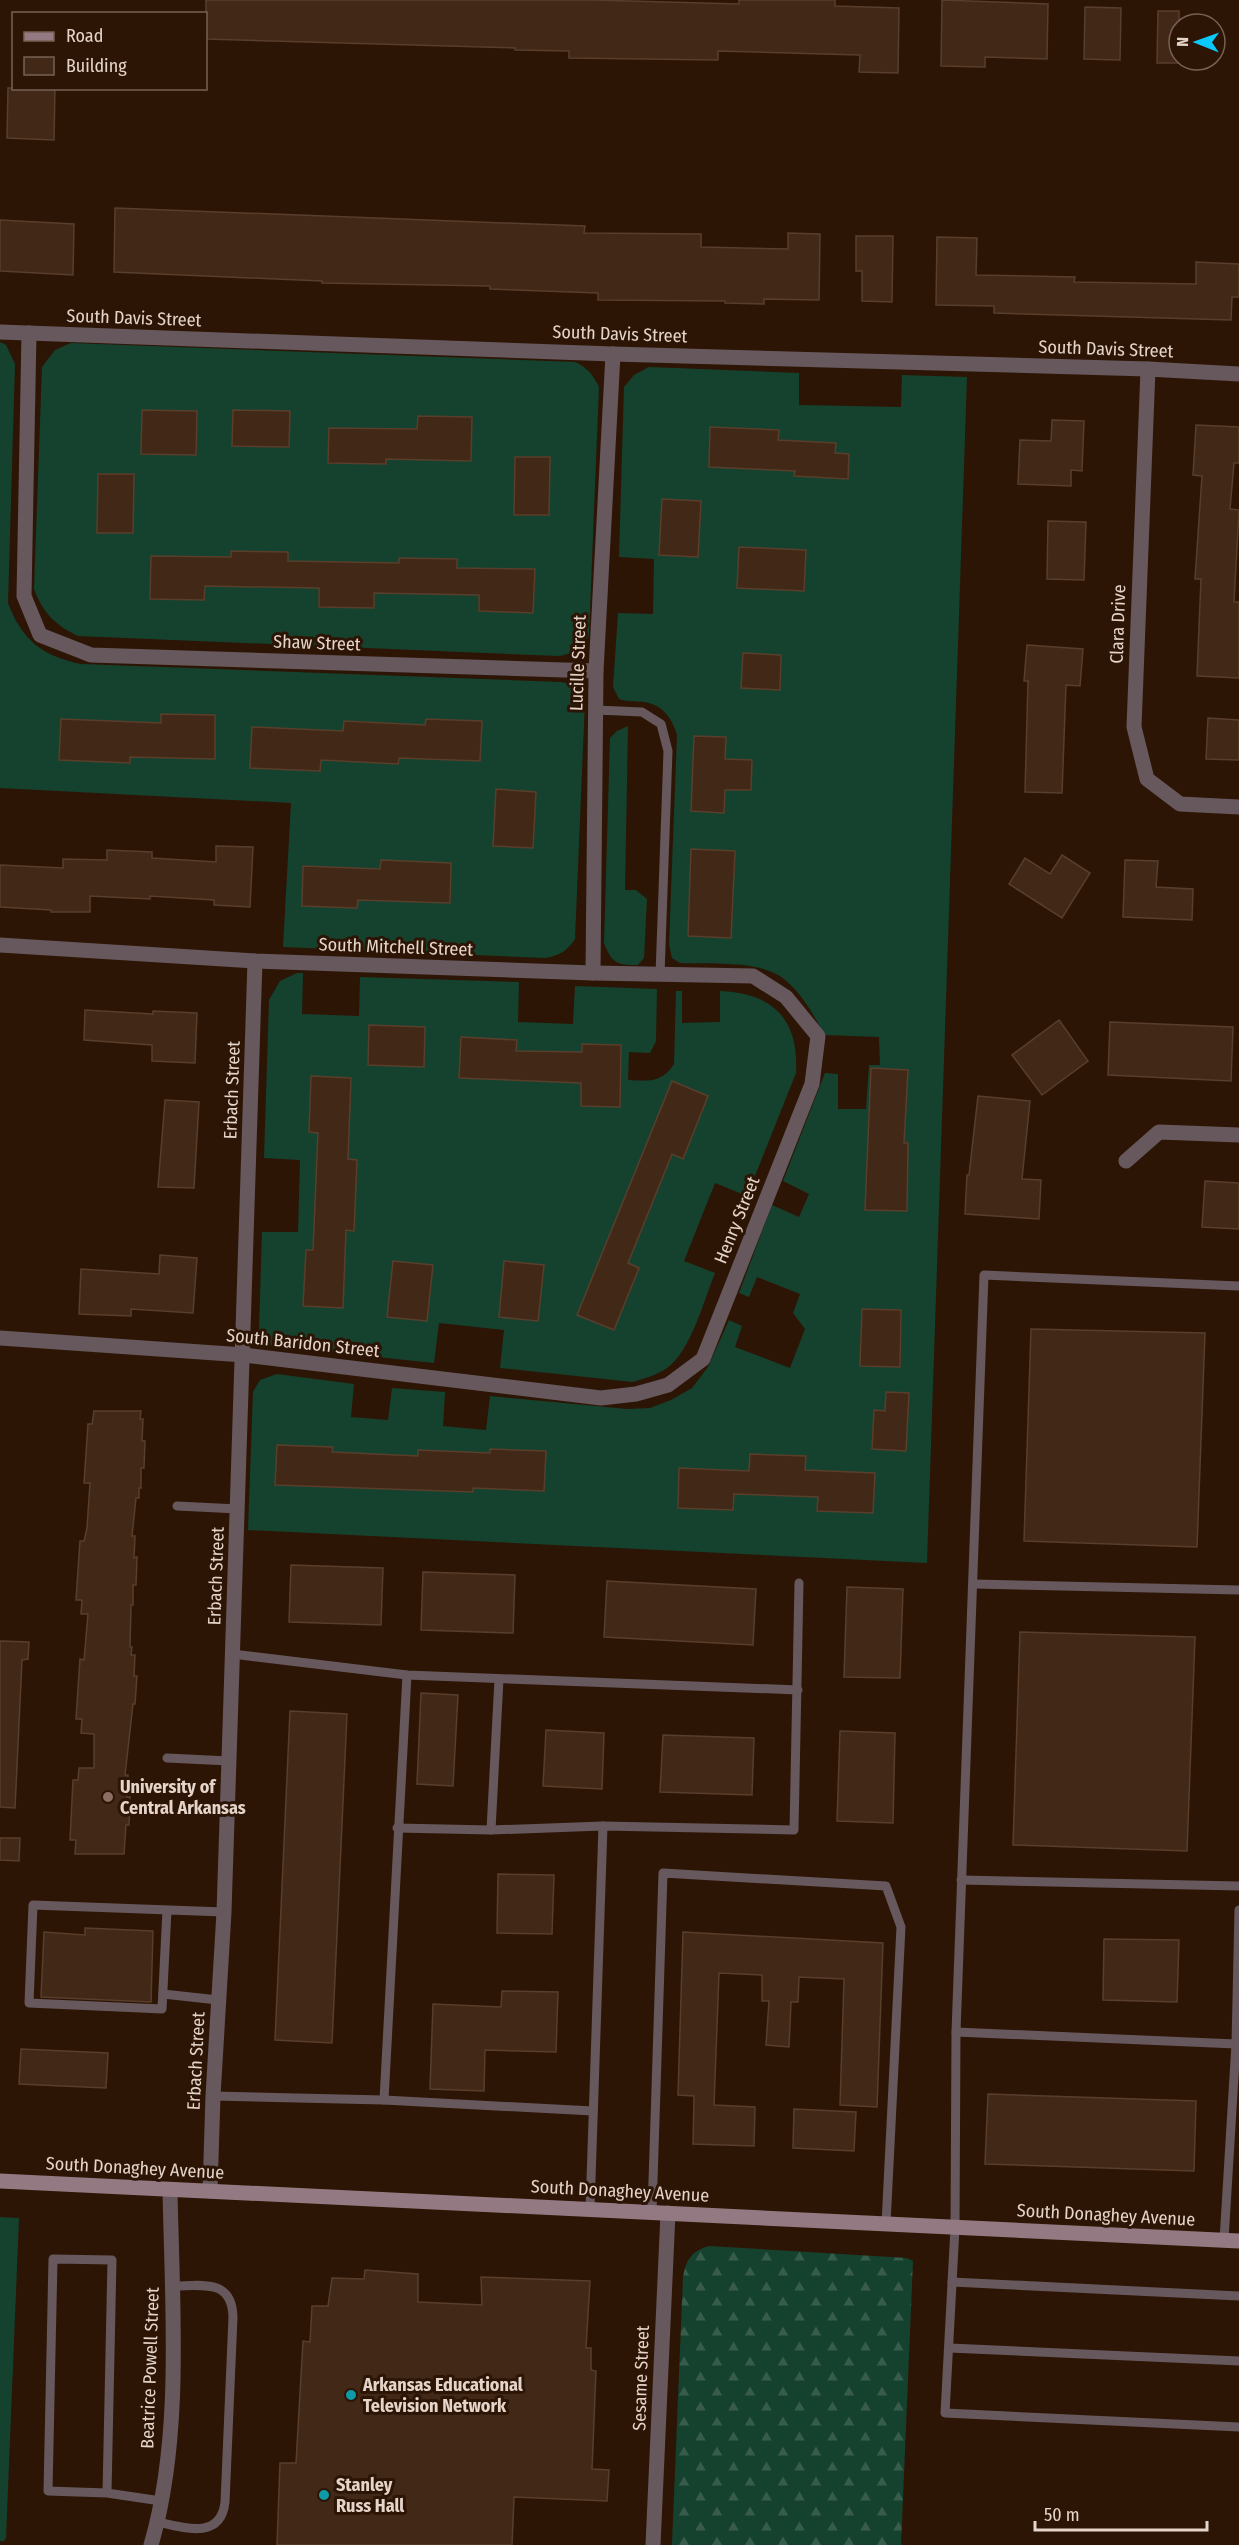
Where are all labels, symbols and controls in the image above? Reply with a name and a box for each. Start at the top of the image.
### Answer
legend [12,12,207,90]
north arrow [1167,12,1227,72]
text: Road [66,25,103,47]
text: N [1173,37,1192,47]
text: Building [66,55,127,77]
street label: South Davis Street [66,305,202,331]
street label: South Davis Street [552,321,688,347]
street label: South Davis Street [1038,336,1174,362]
street label: Clara Drive [1106,584,1130,664]
street label: Lucille Street [565,614,591,711]
street label: Shaw Street [273,630,361,656]
street label: South Mitchell Street [318,933,474,961]
street label: Erbach Street [219,1040,245,1140]
street label: Henry Street [710,1173,764,1267]
street label: South Baridon Street [225,1324,381,1362]
street label: Erbach Street [203,1526,229,1626]
place label: University of Central Arkansas [120,1776,246,1819]
marker: University of Central Arkansas [101,1790,115,1804]
street label: Erbach Street [182,2011,210,2111]
street label: South Donaghey Avenue [45,2152,225,2184]
street label: South Donaghey Avenue [530,2175,710,2207]
street label: South Donaghey Avenue [1016,2199,1196,2231]
street label: Beatrice Powell Street [136,2287,164,2449]
street label: Sesame Street [628,2325,654,2431]
place label: Arkansas Educational Television Network [362,2374,523,2417]
marker: Arkansas Educational Television Network [344,2388,358,2402]
place label: Stanley Russ Hall [336,2474,404,2517]
marker: Stanley Russ Hall [317,2488,331,2502]
scale bar [1035,2494,1208,2532]
text: 50 m [1044,2504,1080,2526]

